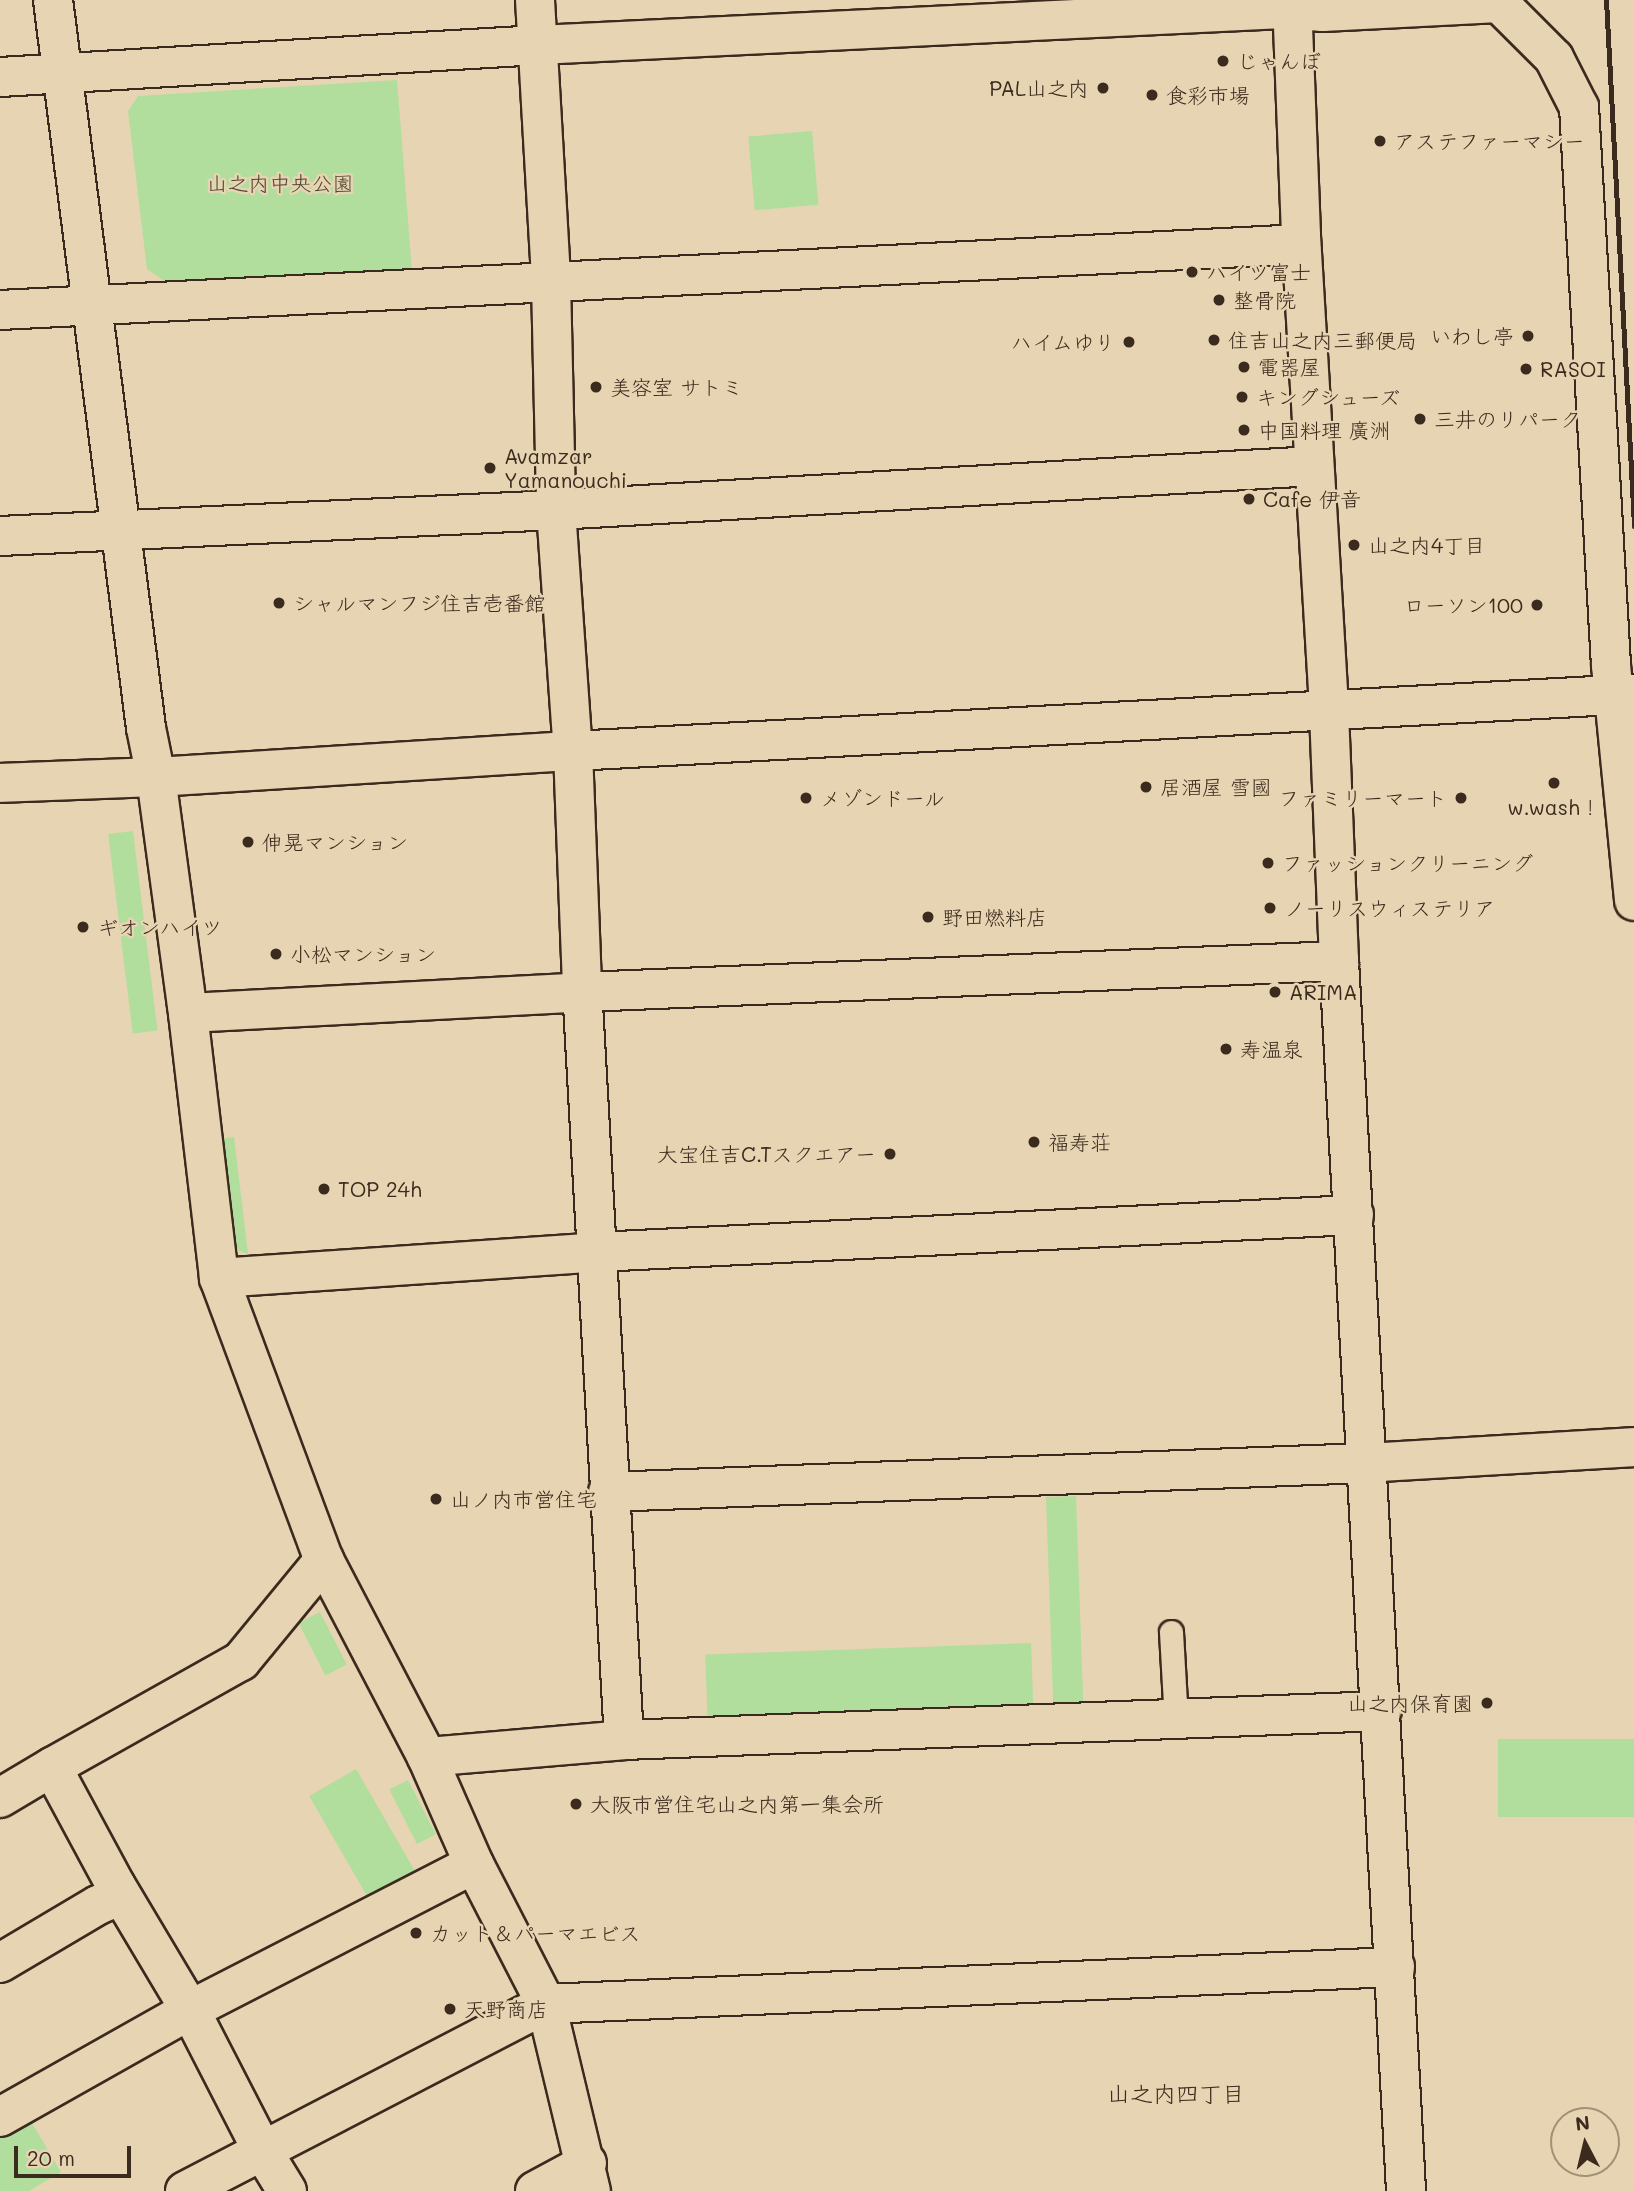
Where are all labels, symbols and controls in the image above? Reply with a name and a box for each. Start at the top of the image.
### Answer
place label: じゃんぼ [1237,48,1321,74]
marker: じゃんぼ [1215,53,1231,69]
place label: PAL山之内 [989,75,1089,101]
marker: PAL山之内 [1095,80,1111,96]
place label: 食彩市場 [1166,82,1250,108]
marker: 食彩市場 [1144,87,1160,103]
place label: アステファーマシー [1394,128,1583,154]
marker: アステファーマシー [1372,133,1388,149]
park label: 山之内中央公園 [207,170,353,196]
place label: ハイツ富士 [1206,259,1311,285]
marker: ハイツ富士 [1184,264,1200,280]
place label: 整骨院 [1233,287,1296,313]
marker: 整骨院 [1211,292,1227,308]
place label: いわし亭 [1430,323,1514,349]
place label: 住吉山之内三郵便局 [1228,327,1417,353]
marker: いわし亭 [1520,328,1536,344]
place label: ハイムゆり [1010,329,1115,355]
marker: 住吉山之内三郵便局 [1206,332,1222,348]
marker: ハイムゆり [1121,334,1137,350]
place label: 電器屋 [1258,354,1321,380]
place label: RASOI [1540,356,1606,382]
marker: 電器屋 [1236,359,1252,375]
marker: RASOI [1518,361,1534,377]
place label: 美容室 サトミ [610,374,743,400]
marker: 美容室 サトミ [588,379,604,395]
place label: キングシューズ [1256,384,1403,410]
marker: キングシューズ [1234,389,1250,405]
place label: 三井のリパーク [1434,406,1581,432]
marker: 三井のリパーク [1412,411,1428,427]
place label: 中国料理 廣洲 [1258,417,1391,443]
marker: 中国料理 廣洲 [1236,422,1252,438]
place label: Avamzar Yamanouchi [504,443,627,493]
marker: Avamzar Yamanouchi [482,460,498,476]
place label: Cafe 伊音 [1263,486,1361,512]
marker: Cafe 伊音 [1241,491,1257,507]
place label: 山之内4丁目 [1368,532,1485,558]
marker: 山之内4丁目 [1346,537,1362,553]
place label: シャルマンフジ住吉壱番館 [293,590,545,616]
place label: ローソン100 [1404,592,1523,618]
marker: シャルマンフジ住吉壱番館 [271,595,287,611]
marker: ローソン100 [1529,597,1545,613]
place label: 居酒屋 雪國 [1160,774,1272,800]
marker: w.wash！ [1546,775,1562,791]
marker: 居酒屋 雪國 [1138,779,1154,795]
place label: メゾンドール [820,785,946,811]
place label: ファミリーマート [1279,785,1447,811]
marker: メゾンドール [798,790,814,806]
marker: ファミリーマート [1453,790,1469,806]
place label: w.wash！ [1507,794,1601,820]
place label: 伸晃マンション [262,829,409,855]
marker: 伸晃マンション [240,834,256,850]
place label: ファッションクリーニング [1282,850,1534,876]
marker: ファッションクリーニング [1260,855,1276,871]
place label: ノーリスウィステリア [1284,895,1494,921]
marker: ノーリスウィステリア [1262,900,1278,916]
place label: 野田燃料店 [942,904,1047,930]
marker: 野田燃料店 [920,909,936,925]
place label: ギオンハイツ [97,914,223,940]
marker: ギオンハイツ [75,919,91,935]
place label: 小松マンション [290,941,437,967]
marker: 小松マンション [268,946,284,962]
place label: ARIMA [1289,979,1357,1005]
marker: ARIMA [1267,984,1283,1000]
place label: 寿温泉 [1240,1036,1303,1062]
marker: 寿温泉 [1218,1041,1234,1057]
place label: 福寿荘 [1048,1129,1111,1155]
marker: 福寿荘 [1026,1134,1042,1150]
place label: 大宝住吉C.Tスクエアー [657,1141,876,1167]
marker: 大宝住吉C.Tスクエアー [882,1146,898,1162]
place label: TOP 24h [338,1176,422,1202]
marker: TOP 24h [316,1181,332,1197]
place label: 山ノ内市営住宅 [450,1486,597,1512]
marker: 山ノ内市営住宅 [428,1491,444,1507]
place label: 山之内保育園 [1347,1690,1473,1716]
marker: 山之内保育園 [1479,1695,1495,1711]
place label: 大阪市営住宅山之内第一集会所 [590,1791,884,1817]
marker: 大阪市営住宅山之内第一集会所 [568,1796,584,1812]
place label: カット＆パーマエビス [430,1920,640,1946]
marker: カット＆パーマエビス [408,1925,424,1941]
place label: 天野商店 [464,1996,548,2022]
marker: 天野商店 [442,2001,458,2017]
district label: 山之内四丁目 [1107,2079,1245,2107]
north arrow [1550,2107,1620,2177]
text: N [1574,2109,1591,2136]
scale bar [18,2132,135,2176]
text: 20 m [27,2144,75,2171]

